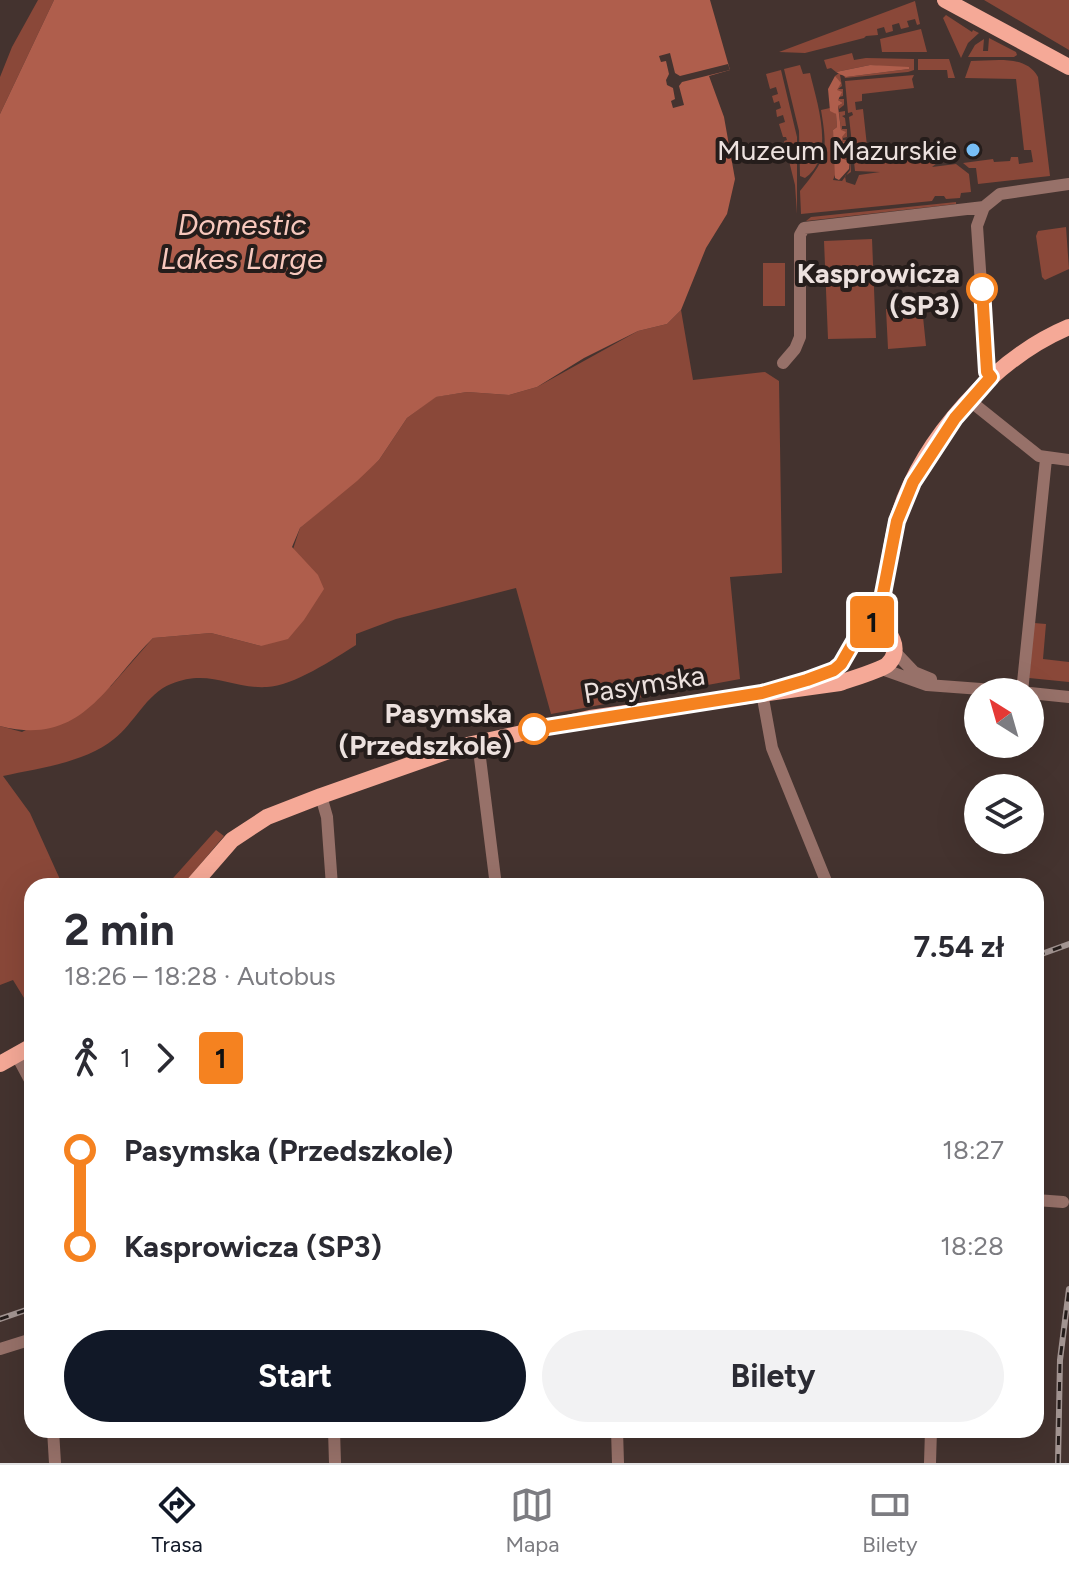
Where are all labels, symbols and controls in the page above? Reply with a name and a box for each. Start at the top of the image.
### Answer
place label: Muzeum Mazurskie [717,133,957,167]
marker: Muzeum Mazurskie [964,141,982,159]
water label: Domestic Lakes Large [161,206,323,277]
place label: Kasprowicza (SP3) [797,256,960,322]
marker: Kasprowicza (SP3) [967,274,997,304]
line badge: 1 [846,596,898,648]
text: 1 [866,605,878,639]
street label: Pasymska [581,658,707,710]
north arrow [964,678,1044,758]
map controls [964,678,1044,854]
place label: Pasymska (Przedszkole) [339,696,512,762]
marker: Pasymska (Przedszkole) [519,714,549,744]
button: layers [964,774,1044,854]
text: 2 min [64,903,175,956]
text: 7.54 zł [913,928,1004,965]
text: 18:26 – 18:28 · Autobus [64,960,336,992]
icon: walk [64,1036,108,1080]
icon: forward [143,1036,187,1080]
text: 1 [215,1041,227,1075]
text: 1 [120,1042,131,1074]
text: Pasymska (Przedszkole) [124,1132,454,1169]
text: 18:27 [942,1134,1004,1166]
text: Kasprowicza (SP3) [124,1228,382,1265]
text: 18:28 [940,1230,1004,1262]
button: Start [64,1330,526,1422]
button: Bilety [542,1330,1004,1422]
tab: Trasa [151,1483,203,1558]
tab: Mapa [505,1483,560,1558]
tab: Bilety [862,1483,918,1558]

